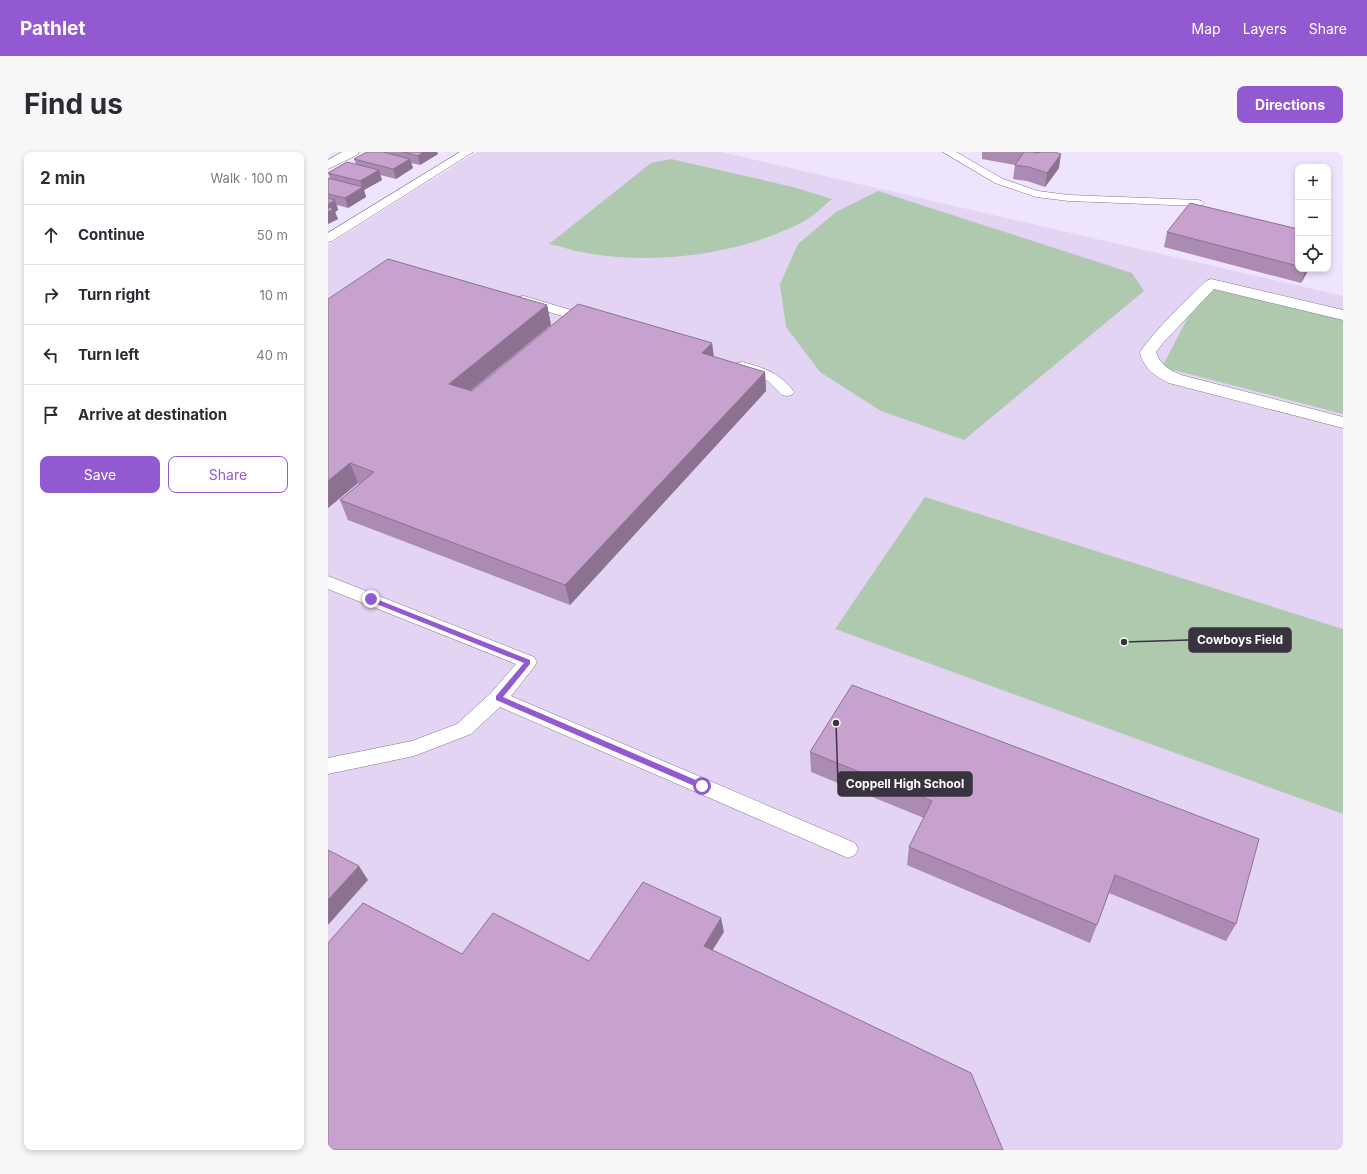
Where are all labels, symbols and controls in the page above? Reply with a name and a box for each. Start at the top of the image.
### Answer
text: Pathlet [20,17,85,40]
text: Map [1192,20,1221,37]
text: Layers [1243,20,1287,37]
text: Share [1309,20,1347,37]
button: Directions [1237,86,1343,123]
text: Find us [24,87,123,121]
map controls [1295,164,1331,272]
button: + [1295,164,1331,200]
text: 2 min [40,168,85,188]
text: Walk · 100 m [210,170,288,186]
button: − [1295,200,1331,236]
icon: ahead [40,224,62,246]
text: Continue [78,225,145,244]
text: 50 m [257,227,288,243]
button: locate [1295,236,1331,272]
icon: right [40,284,62,306]
text: Turn right [78,285,150,304]
text: 10 m [259,287,288,303]
icon: left [40,344,62,366]
text: Turn left [78,345,139,364]
text: 40 m [256,347,288,363]
icon: arrive [40,404,62,426]
text: Arrive at destination [78,405,227,424]
button: Save [40,456,160,493]
button: Share [168,456,288,493]
route end [362,590,380,608]
callout: Cowboys Field [1189,628,1291,652]
text: Cowboys Field [1197,632,1283,647]
callout: Coppell High School [838,772,972,796]
text: Coppell High School [846,776,964,791]
route start [693,777,711,795]

